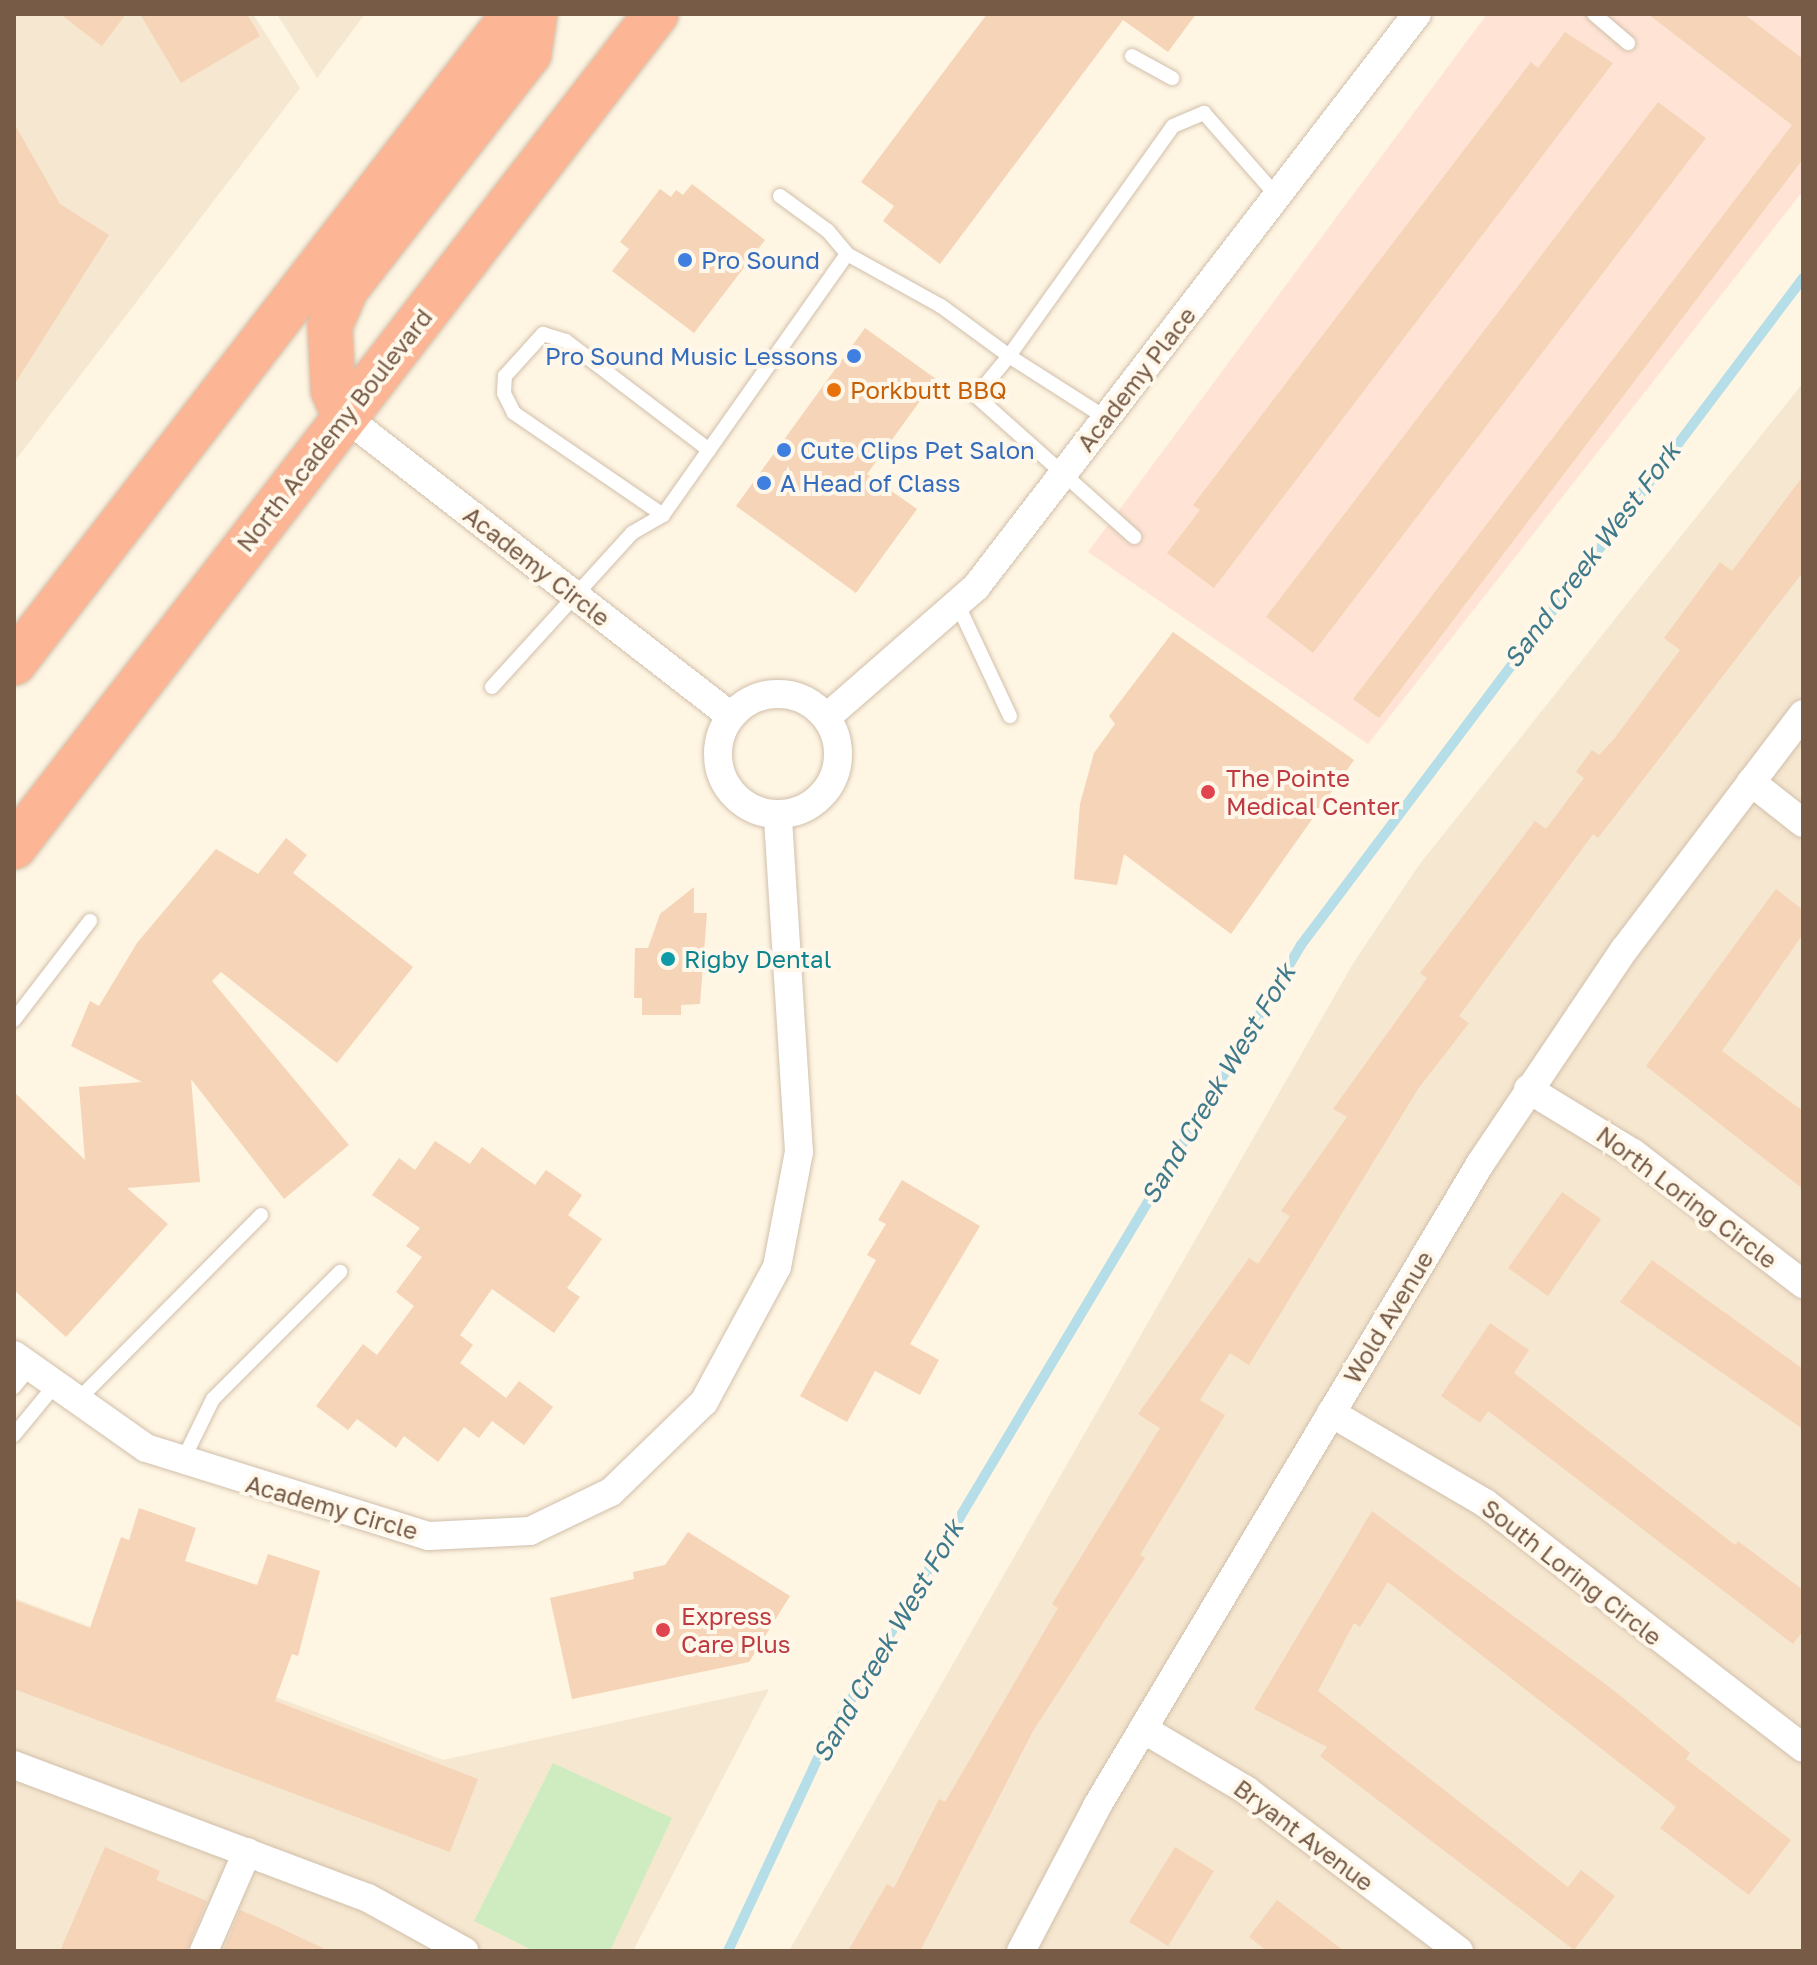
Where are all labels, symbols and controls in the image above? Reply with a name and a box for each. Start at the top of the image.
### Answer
place label: Pro Sound [701,246,820,274]
marker: Pro Sound [676,251,694,269]
street label: Academy Place [1071,301,1201,457]
street label: North Academy Boulevard [230,303,438,557]
place label: Pro Sound Music Lessons [545,342,838,370]
marker: Pro Sound Music Lessons [845,347,863,365]
place label: Porkbutt BBQ [850,376,1007,404]
marker: Porkbutt BBQ [825,381,843,399]
place label: Cute Clips Pet Salon [800,436,1035,464]
water label: Sand Creek West Fork [1497,436,1687,674]
marker: Cute Clips Pet Salon [775,441,793,459]
place label: A Head of Class [780,469,960,497]
marker: A Head of Class [755,474,773,492]
street label: Academy Circle [458,500,616,632]
place label: The Pointe Medical Center [1226,764,1400,820]
marker: The Pointe Medical Center [1197,781,1219,803]
place label: Rigby Dental [684,945,831,973]
marker: Rigby Dental [659,950,677,968]
water label: Sand Creek West Fork [1134,959,1302,1209]
street label: North Loring Circle [1591,1120,1783,1274]
street label: Wold Avenue [1337,1246,1439,1388]
street label: Academy Circle [243,1469,421,1545]
street label: South Loring Circle [1476,1493,1668,1651]
water label: Sand Creek West Fork [806,1515,970,1767]
place label: Express Care Plus [681,1602,791,1658]
marker: Express Care Plus [652,1619,674,1641]
street label: Bryant Avenue [1229,1773,1379,1897]

